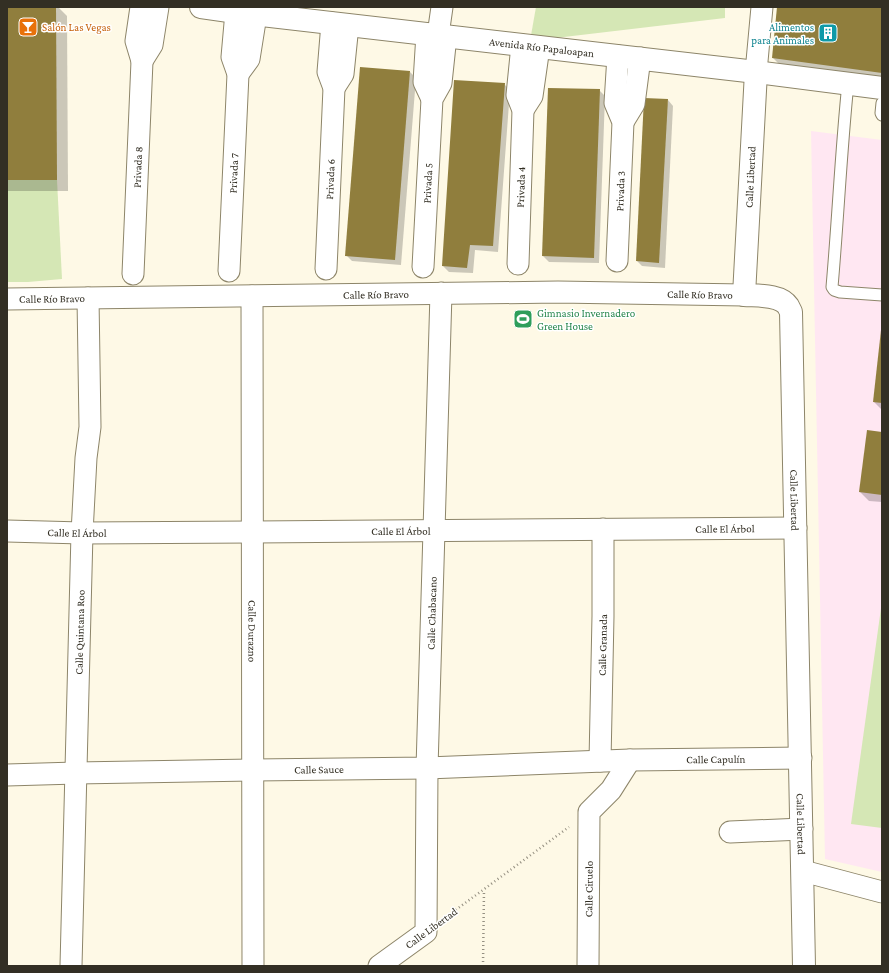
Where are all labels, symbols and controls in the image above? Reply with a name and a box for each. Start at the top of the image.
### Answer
bar icon: Salón Las Vegas [17,16,39,38]
place label: Salón Las Vegas [42,21,111,34]
place label: Alimentos para Animales [751,21,814,47]
building icon: Alimentos para Animales [817,22,839,44]
street label: Avenida Río Papaloapan [488,35,595,59]
street label: Privada 8 [131,146,144,188]
street label: Calle Libertad [742,146,758,208]
street label: Privada 7 [227,153,240,194]
street label: Privada 6 [323,158,337,200]
street label: Privada 5 [420,163,435,204]
street label: Privada 4 [514,166,527,208]
street label: Privada 3 [613,171,627,212]
street label: Calle Río Bravo [343,288,410,301]
street label: Calle Río Bravo [667,288,734,301]
street label: Calle Río Bravo [19,292,86,305]
place label: Gimnasio Invernadero Green House [537,307,636,332]
sports icon: Gimnasio Invernadero Green House [512,308,534,330]
street label: Calle Libertad [788,469,801,531]
street label: Calle El Árbol [695,522,755,535]
street label: Calle El Árbol [371,525,431,537]
street label: Calle El Árbol [47,526,107,539]
street label: Calle Chabacano [424,576,439,650]
street label: Calle Quintana Roo [72,589,87,675]
street label: Calle Durazno [246,600,259,663]
street label: Calle Granada [596,614,609,676]
street label: Calle Capulín [686,753,745,766]
street label: Calle Sauce [294,763,344,776]
street label: Calle Libertad [795,793,808,855]
street label: Calle Ciruelo [582,860,595,917]
street label: Calle Libertad [403,905,460,951]

